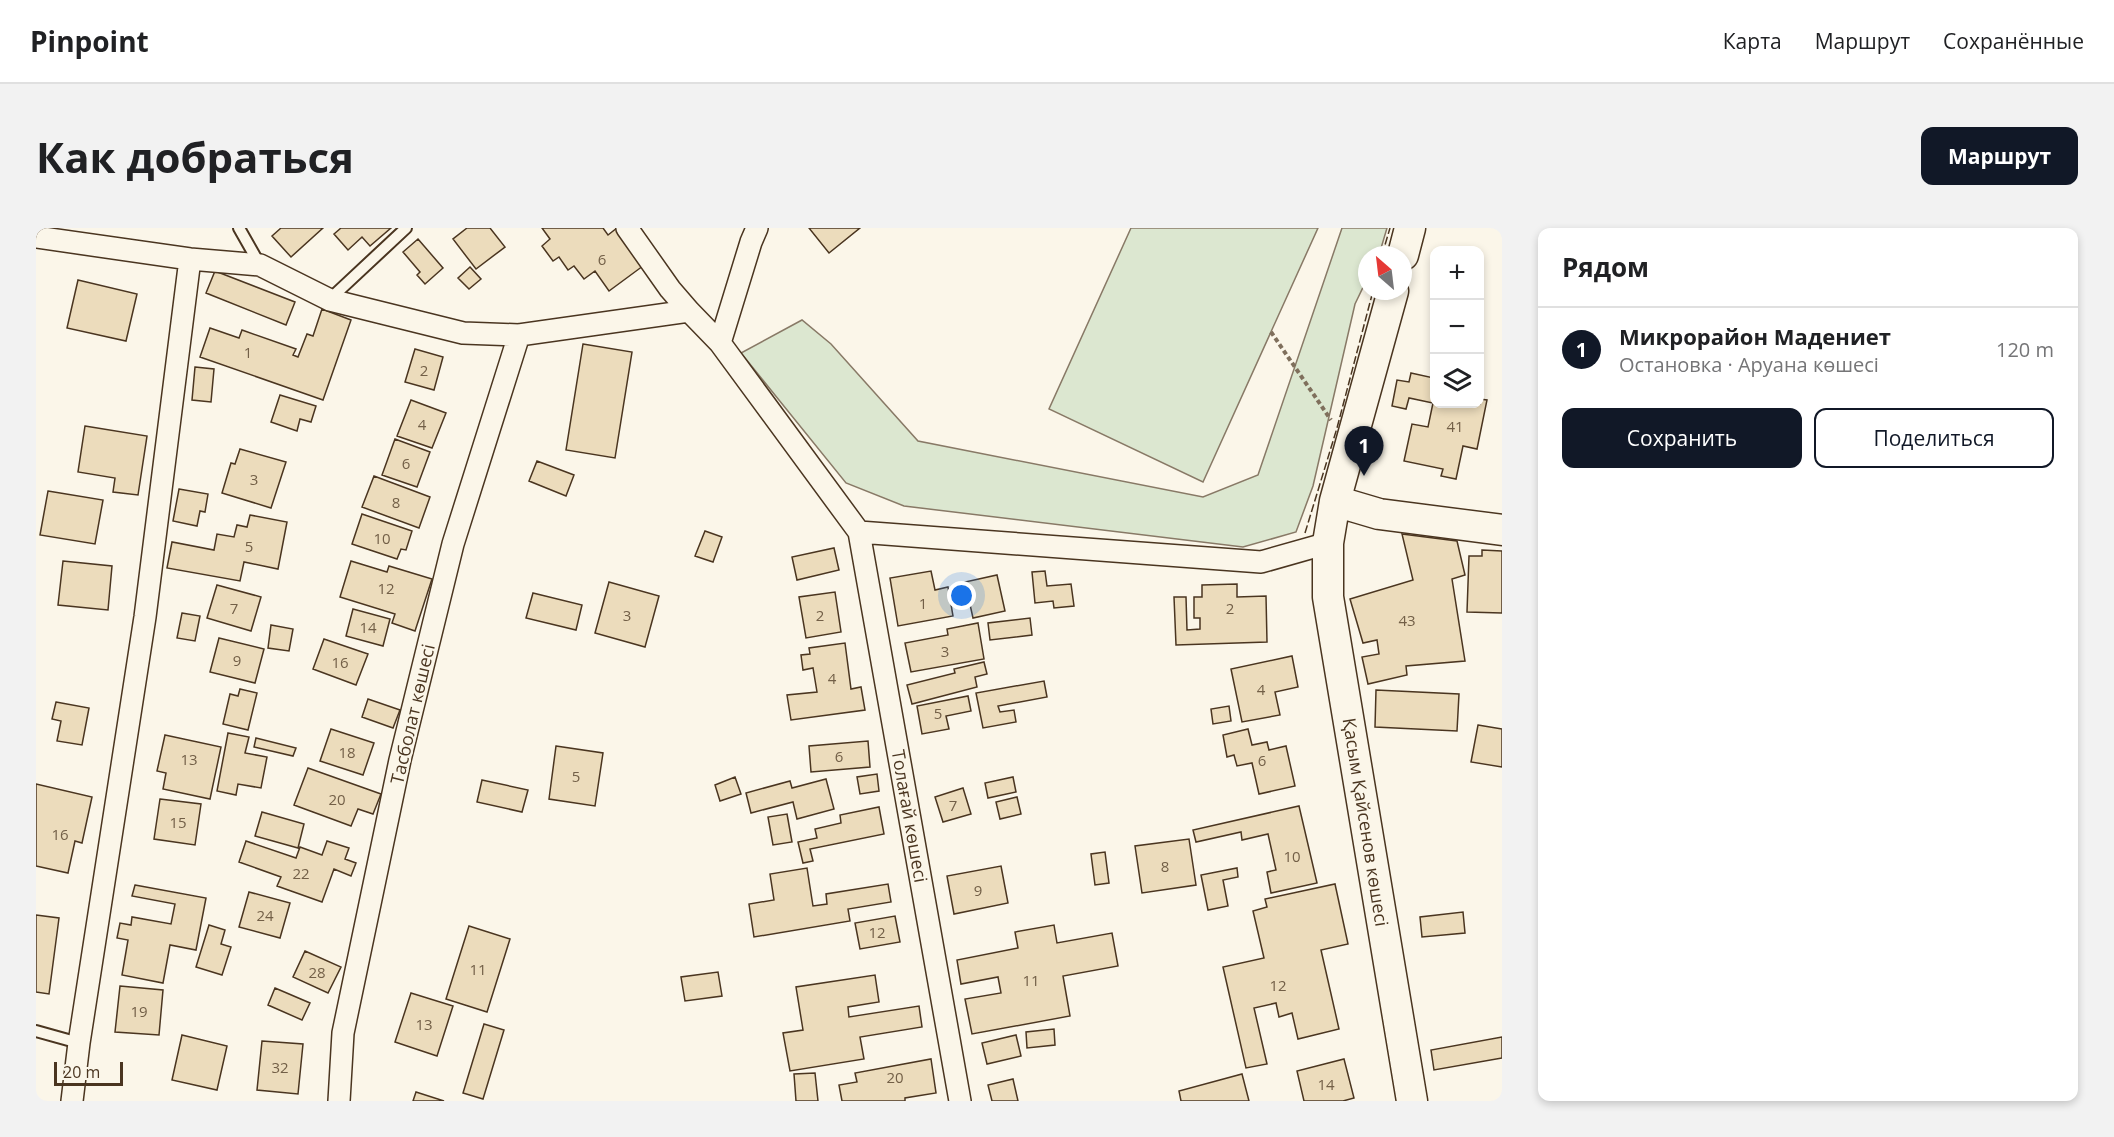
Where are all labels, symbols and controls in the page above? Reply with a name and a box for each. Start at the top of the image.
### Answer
text: Pinpoint [30,22,149,60]
text: Карта [1723,27,1782,55]
text: Маршрут [1815,27,1910,55]
text: Сохранённые [1943,27,2084,55]
button: Маршрут [1921,127,2078,185]
text: Как добраться [36,128,354,185]
north arrow [1358,246,1412,300]
map controls [1430,246,1484,408]
button: + [1430,246,1484,300]
house number: 6 [598,249,606,269]
text: Рядом [1562,249,1649,285]
button: − [1430,300,1484,354]
text: Микрорайон Мадениет [1619,321,1891,351]
text: 1 [1576,336,1587,363]
text: 120 m [1996,336,2054,363]
house number: 1 [244,342,252,362]
text: Остановка · Аруана көшесі [1619,351,1879,378]
button: layers [1430,354,1484,408]
house number: 2 [420,360,428,380]
button: Сохранить [1562,408,1802,468]
button: Поделиться [1814,408,2054,468]
house number: 4 [418,414,427,434]
house number: 41 [1446,416,1464,436]
pin: 1 [1344,426,1384,476]
house number: 6 [402,453,410,473]
house number: 3 [250,469,258,489]
house number: 8 [392,492,400,512]
house number: 10 [373,528,391,548]
house number: 5 [245,536,253,556]
house number: 12 [377,578,395,598]
your location [947,581,976,610]
house number: 1 [919,593,927,613]
house number: 7 [230,598,238,618]
house number: 2 [1226,598,1234,618]
house number: 3 [623,605,631,625]
house number: 2 [816,605,824,625]
house number: 43 [1398,610,1416,630]
house number: 14 [359,617,377,637]
house number: 3 [941,641,949,661]
street label: Тасболат көшесі [384,642,440,786]
house number: 9 [233,650,241,670]
house number: 16 [331,652,349,672]
house number: 4 [828,668,837,688]
house number: 4 [1257,679,1266,699]
house number: 5 [934,703,942,723]
street label: Қасым Қайсенов көшесі [1338,716,1394,928]
house number: 18 [338,742,356,762]
house number: 6 [835,746,843,766]
street label: Толағай көшесі [887,748,933,884]
house number: 13 [180,749,198,769]
house number: 6 [1258,750,1266,770]
house number: 5 [572,766,580,786]
house number: 20 [328,789,346,809]
house number: 7 [949,795,957,815]
house number: 15 [169,812,187,832]
house number: 16 [51,824,69,844]
house number: 10 [1283,846,1301,866]
house number: 8 [1161,856,1169,876]
house number: 22 [292,863,310,883]
house number: 9 [974,880,982,900]
house number: 24 [256,905,274,925]
house number: 12 [868,922,886,942]
house number: 11 [469,959,487,979]
house number: 28 [308,962,326,982]
house number: 11 [1022,970,1040,990]
house number: 12 [1269,975,1287,995]
house number: 19 [130,1001,148,1021]
house number: 13 [415,1014,433,1034]
house number: 32 [271,1057,289,1077]
scale bar [54,1059,123,1086]
text: 20 m [63,1061,100,1083]
house number: 20 [886,1067,904,1087]
house number: 14 [1317,1074,1335,1094]

